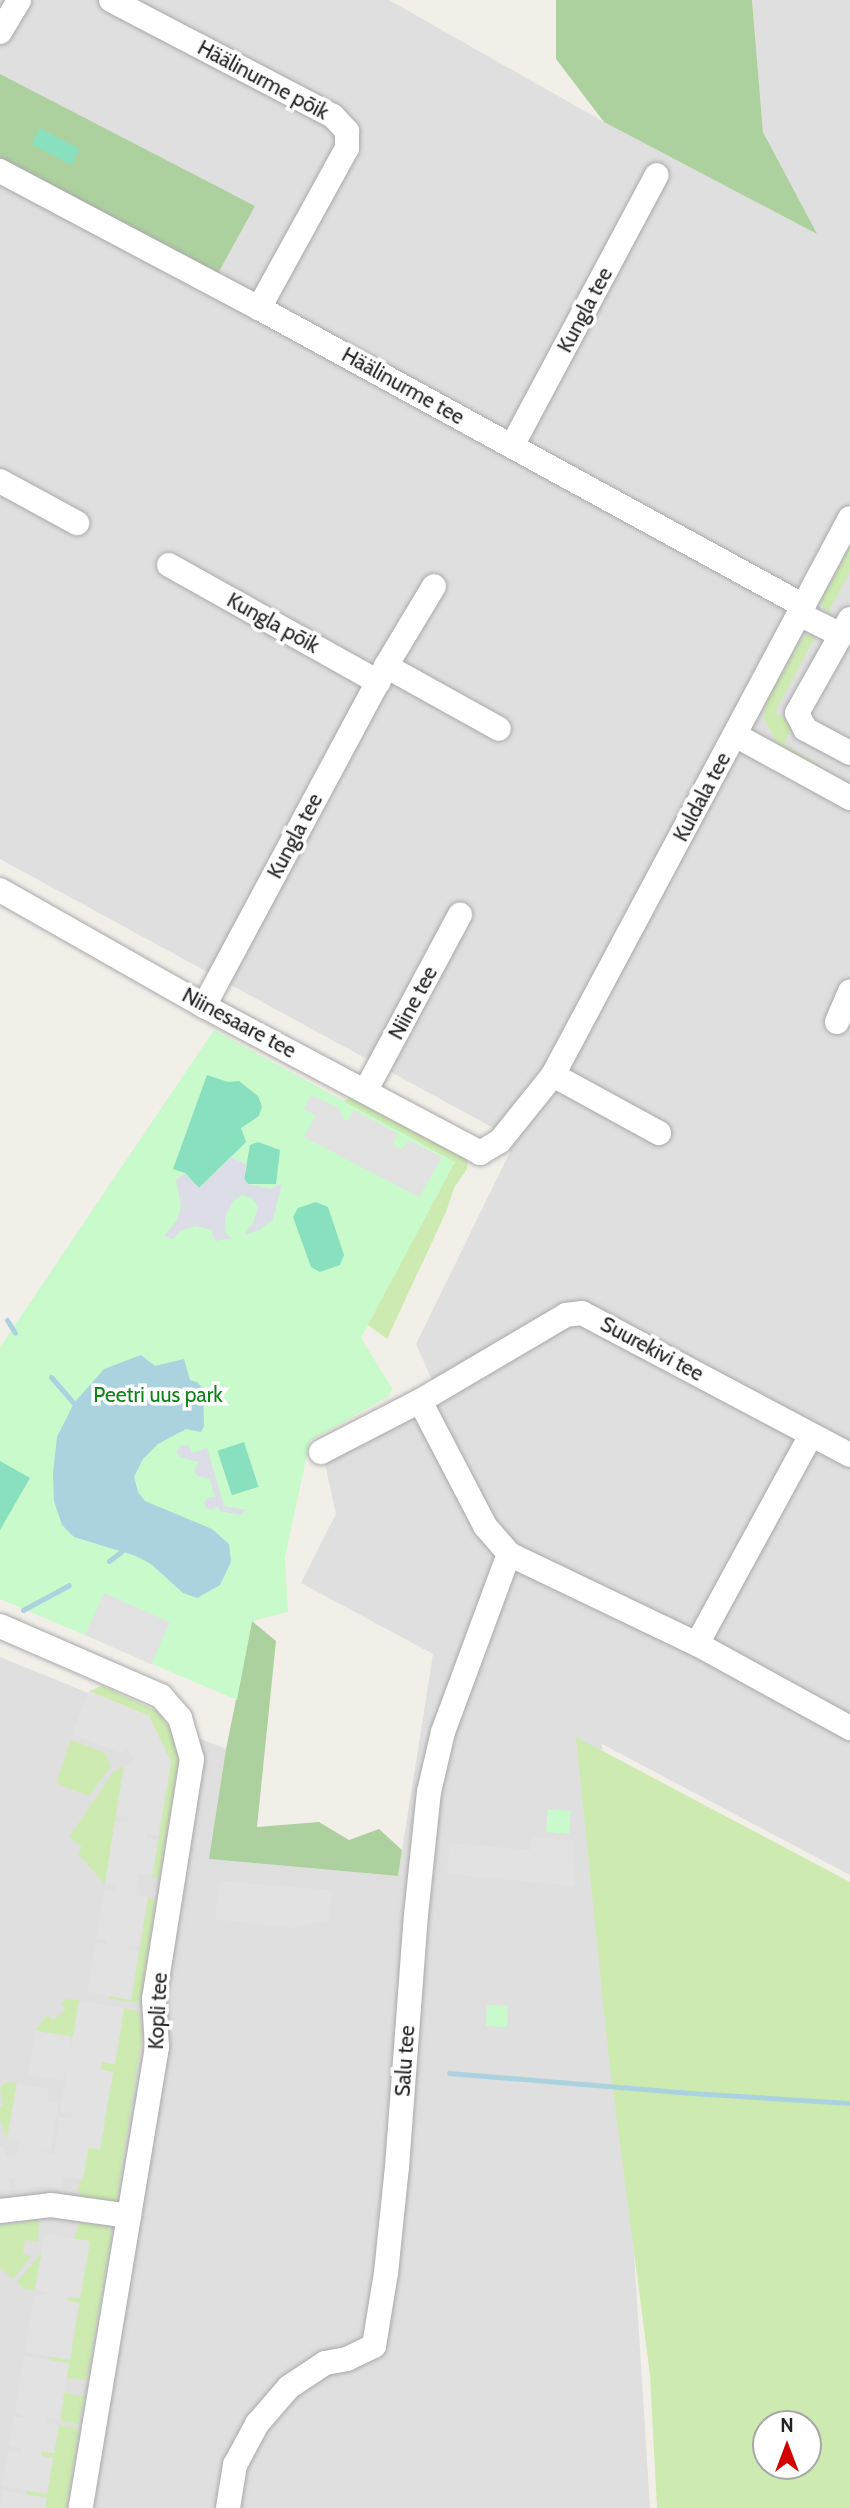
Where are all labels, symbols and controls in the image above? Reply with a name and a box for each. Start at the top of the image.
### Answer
street label: Häälinurme põik [193,35,333,125]
street label: Kungla tee [552,263,618,357]
street label: Häälinurme tee [337,342,469,430]
street label: Kungla põik [223,587,323,659]
street label: Kuldala tee [668,748,736,846]
street label: Kungla tee [262,789,328,883]
street label: Niine tee [383,962,443,1044]
street label: Niinesaare tee [178,982,300,1064]
street label: Suurekivi tee [596,1311,708,1387]
park label: Peetri uus park [93,1382,223,1408]
street label: Kopli tee [143,1972,173,2050]
street label: Salu tee [390,2024,420,2098]
north arrow [752,2410,822,2480]
text: N [780,2414,794,2437]

